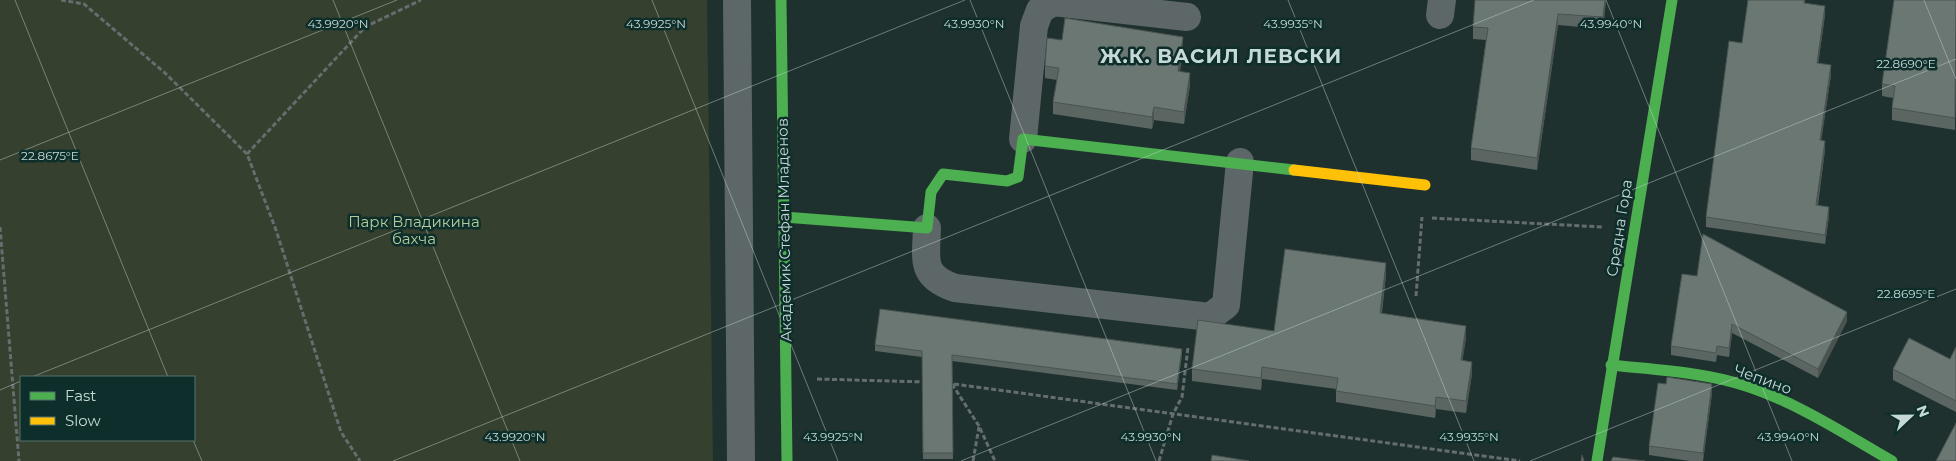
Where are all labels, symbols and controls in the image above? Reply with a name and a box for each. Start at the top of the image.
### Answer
text: 43.9920°N [307,16,369,31]
text: 43.9925°N [626,16,686,31]
text: 43.9930°N [943,16,1005,31]
text: 43.9935°N [1263,16,1323,31]
text: 43.9940°N [1580,16,1642,31]
district label: Ж.К. ВАСИЛ ЛЕВСКИ [1100,44,1342,68]
text: 22.8690°E [1876,56,1936,71]
street label: Академик Стефан Младенов [773,118,795,342]
text: 22.8675°E [21,148,79,163]
street label: Средна Гора [1602,178,1636,278]
park label: Парк Владикина бахча [348,212,480,248]
text: 22.8695°E [1877,286,1935,301]
street label: Чепино [1732,360,1794,398]
legend [20,376,195,441]
text: Fast [65,386,96,405]
north arrow [1886,391,1936,441]
text: N [1913,403,1934,420]
text: Slow [65,411,101,430]
text: 43.9920°N [484,429,546,444]
text: 43.9925°N [803,429,863,444]
text: 43.9930°N [1120,429,1182,444]
text: 43.9935°N [1439,429,1499,444]
text: 43.9940°N [1757,429,1819,444]

